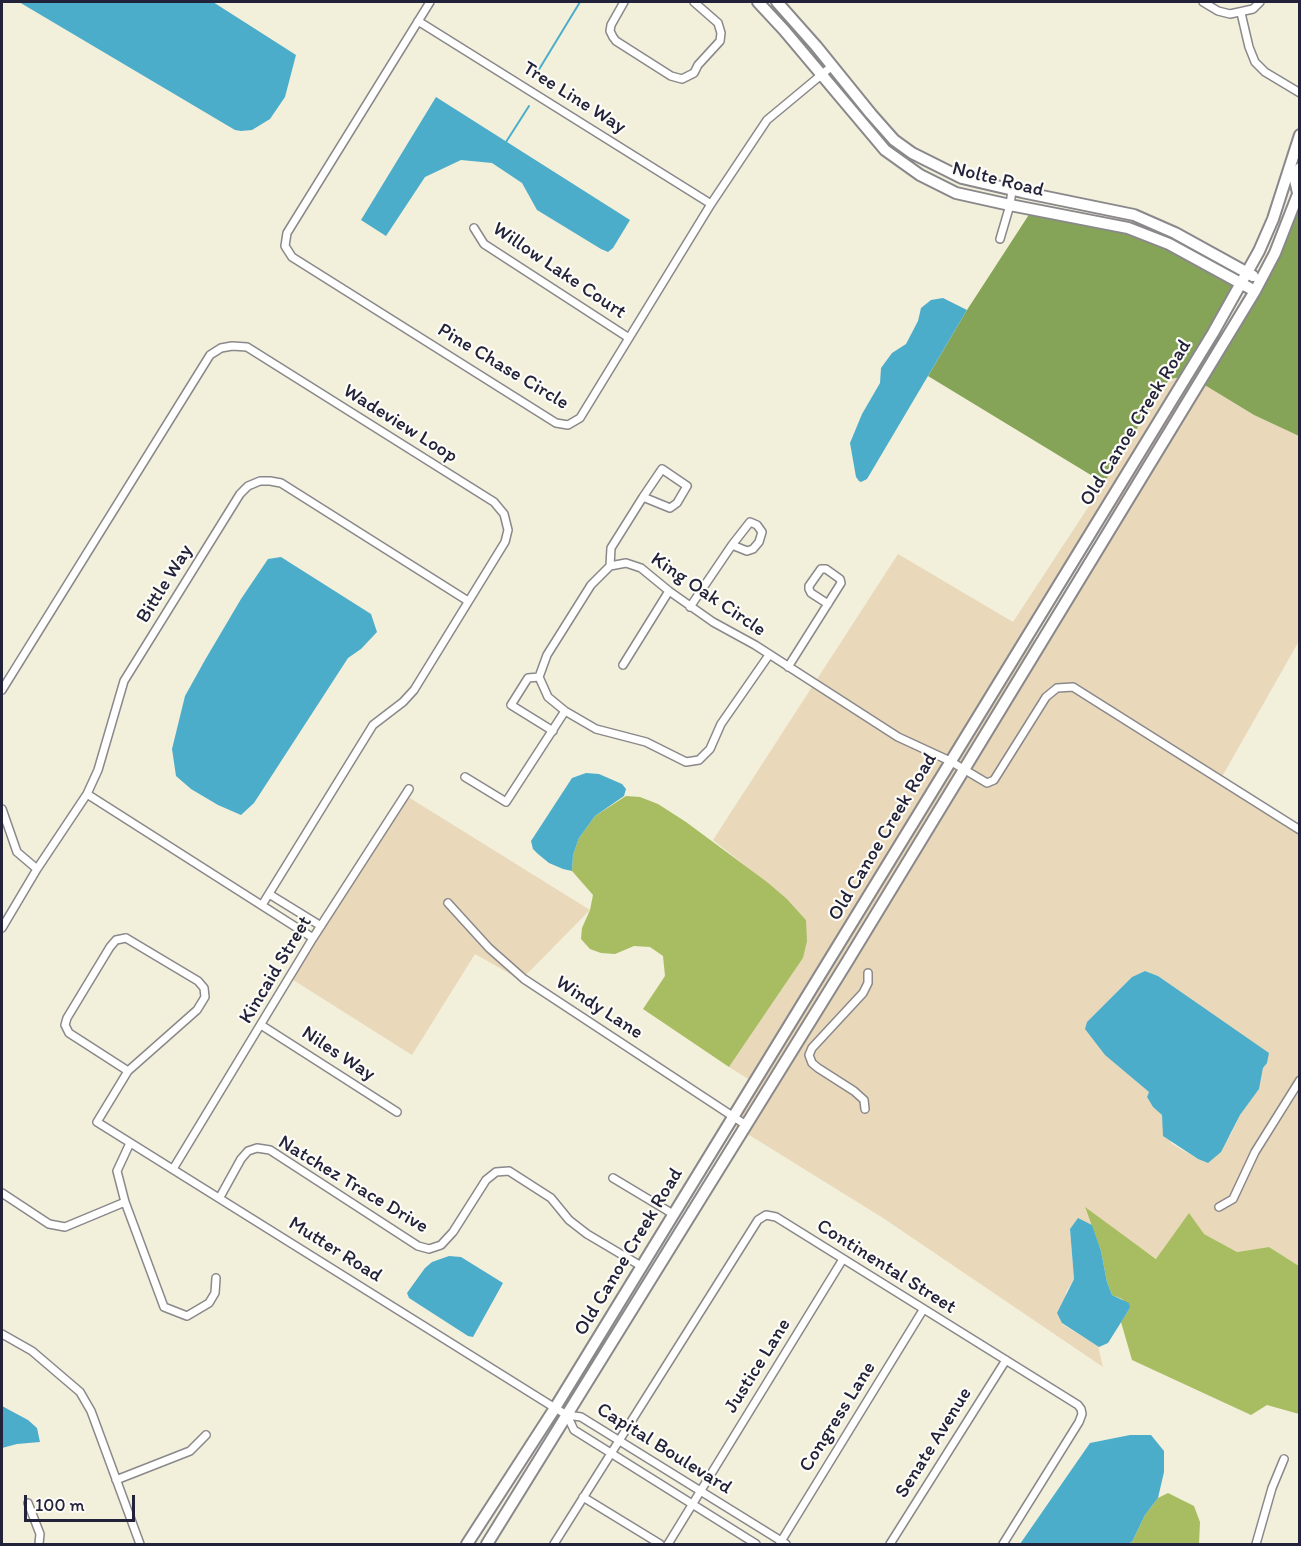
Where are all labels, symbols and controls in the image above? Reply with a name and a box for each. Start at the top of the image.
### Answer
street label: Tree Line Way [518,57,630,139]
street label: Nolte Road [950,157,1046,203]
street label: Willow Lake Court [488,217,630,325]
street label: Pine Chase Circle [433,318,573,416]
street label: Old Canoe Creek Road [1075,335,1197,511]
street label: Wadeview Loop [338,379,462,469]
street label: Bittle Way [132,540,198,628]
street label: King Oak Circle [646,548,770,642]
street label: Old Canoe Creek Road [823,749,943,925]
street label: Kincaid Street [234,912,318,1028]
street label: Windy Lane [551,971,647,1045]
street label: Niles Way [297,1021,379,1087]
street label: Natchez Trace Drive [274,1131,432,1239]
street label: Old Canoe Creek Road [569,1164,689,1340]
street label: Mutter Road [284,1212,386,1288]
street label: Continental Street [812,1214,960,1320]
street label: Justice Lane [719,1314,797,1418]
street label: Congress Lane [795,1357,881,1477]
street label: Senate Avenue [890,1383,978,1503]
street label: Capital Boulevard [592,1398,736,1500]
scale bar [27,1483,138,1521]
text: 100 m [35,1494,85,1516]

